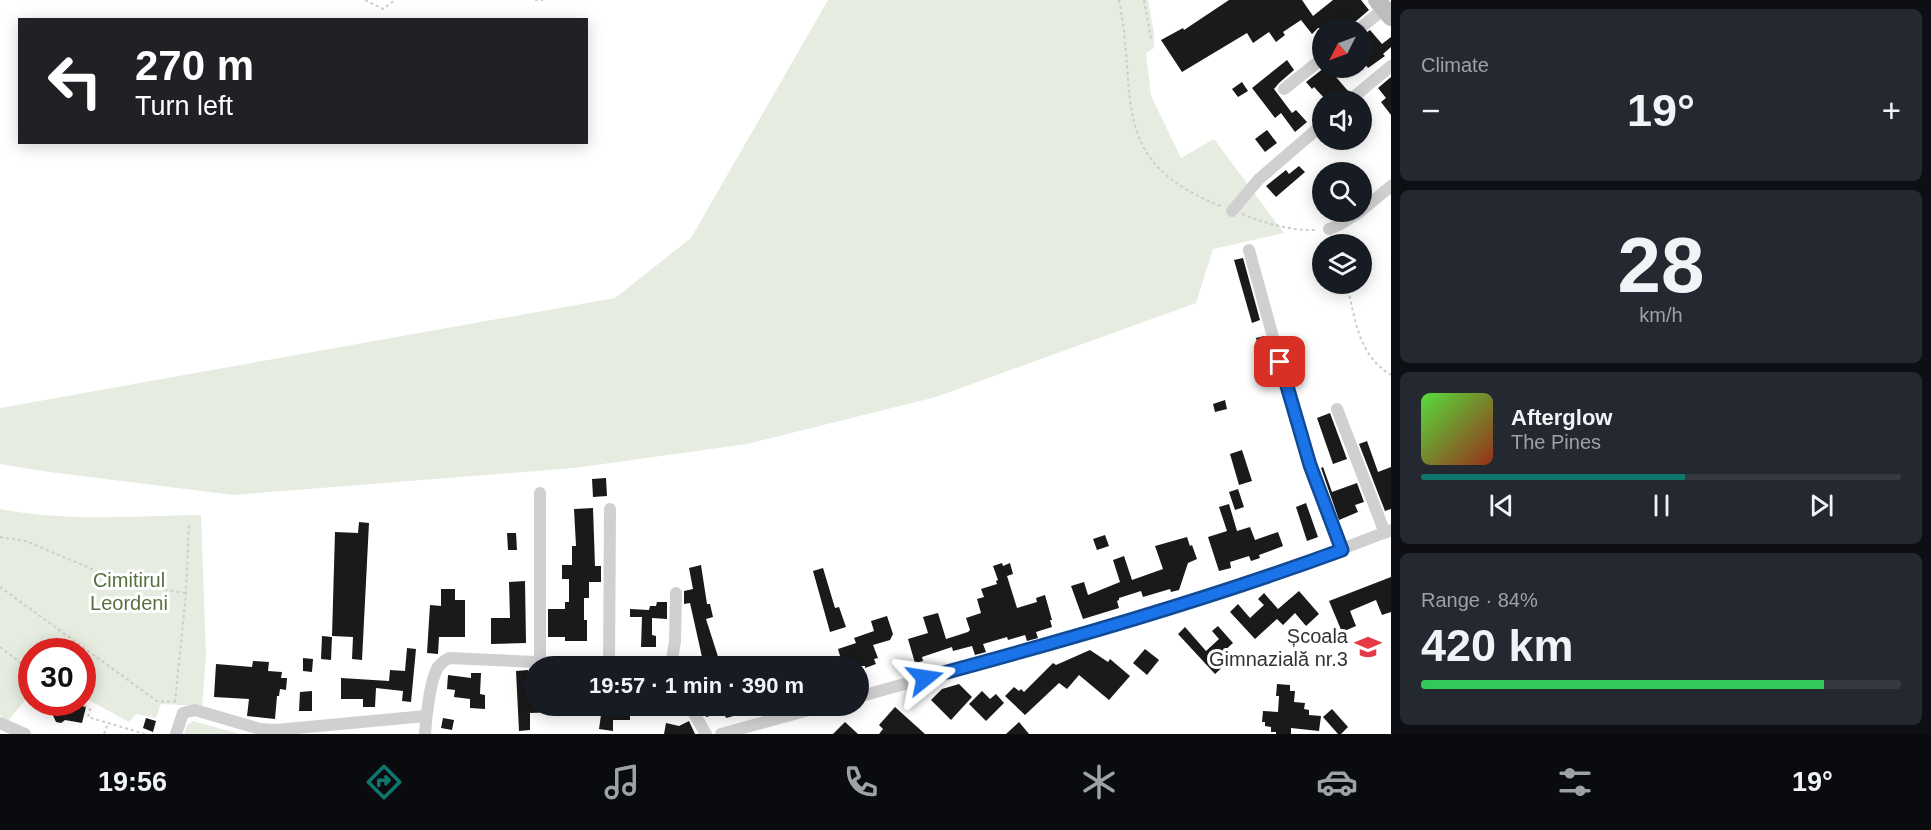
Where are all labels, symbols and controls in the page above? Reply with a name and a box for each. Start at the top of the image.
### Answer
north arrow [1312,18,1372,78]
map controls [1312,18,1372,294]
icon: left [36,42,114,120]
text: 270 m [135,42,254,89]
text: Climate [1421,54,1489,76]
text: 19° [1627,85,1695,136]
button: sound [1312,90,1372,150]
text: Turn left [135,91,233,121]
text: − [1421,92,1440,129]
text: + [1882,92,1901,129]
button: search [1312,162,1372,222]
text: 28 [1618,221,1704,309]
button: layers [1312,234,1372,294]
text: km/h [1639,304,1683,326]
pin [1254,336,1305,387]
icon: arrive [1263,345,1296,378]
text: Afterglow [1511,405,1612,430]
text: The Pines [1511,431,1601,453]
icon: previous [1485,489,1518,522]
icon: pause [1645,489,1678,522]
icon: next [1805,489,1838,522]
park label: Cimitirul Leordeni [90,569,168,614]
text: Range · 84% [1421,589,1538,611]
text: 420 km [1421,620,1574,671]
place label: Școala Gimnazială nr.3 [1209,625,1349,670]
school or university icon: Școala Gimnazială nr.3 [1353,632,1383,662]
speed limit sign: 30 [18,638,96,716]
position arrow [893,646,957,710]
text: 19:57 · 1 min · 390 m [589,673,804,698]
icon: directions [363,761,405,803]
icon: music [601,761,643,803]
icon: phone [840,761,882,803]
icon: climate [1078,761,1120,803]
icon: car [1316,761,1358,803]
icon: filters [1554,761,1596,803]
text: 19:56 [98,767,167,797]
text: 19° [1792,767,1833,797]

